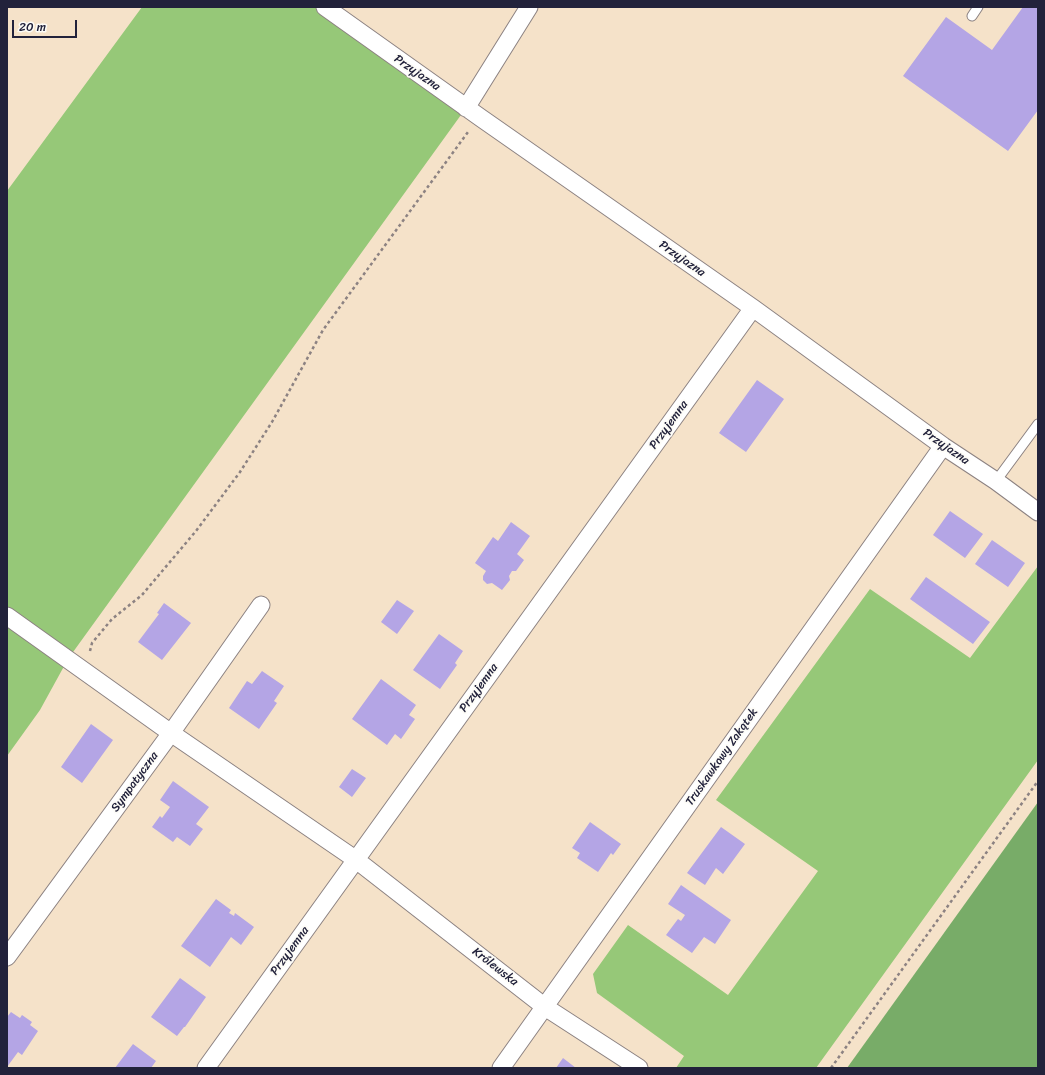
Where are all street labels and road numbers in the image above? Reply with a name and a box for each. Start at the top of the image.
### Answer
street label: Przyjazna [391,52,443,94]
street label: Przyjazna [656,238,708,280]
street label: Przyjemna [647,398,691,452]
street label: Przyjazna [920,426,972,468]
street label: Przyjemna [457,661,501,715]
street label: Truskawkowy Zakątek [683,705,761,809]
street label: Sympatyczna [108,749,162,815]
street label: Przyjemna [268,924,312,978]
street label: Królewska [469,945,521,989]

